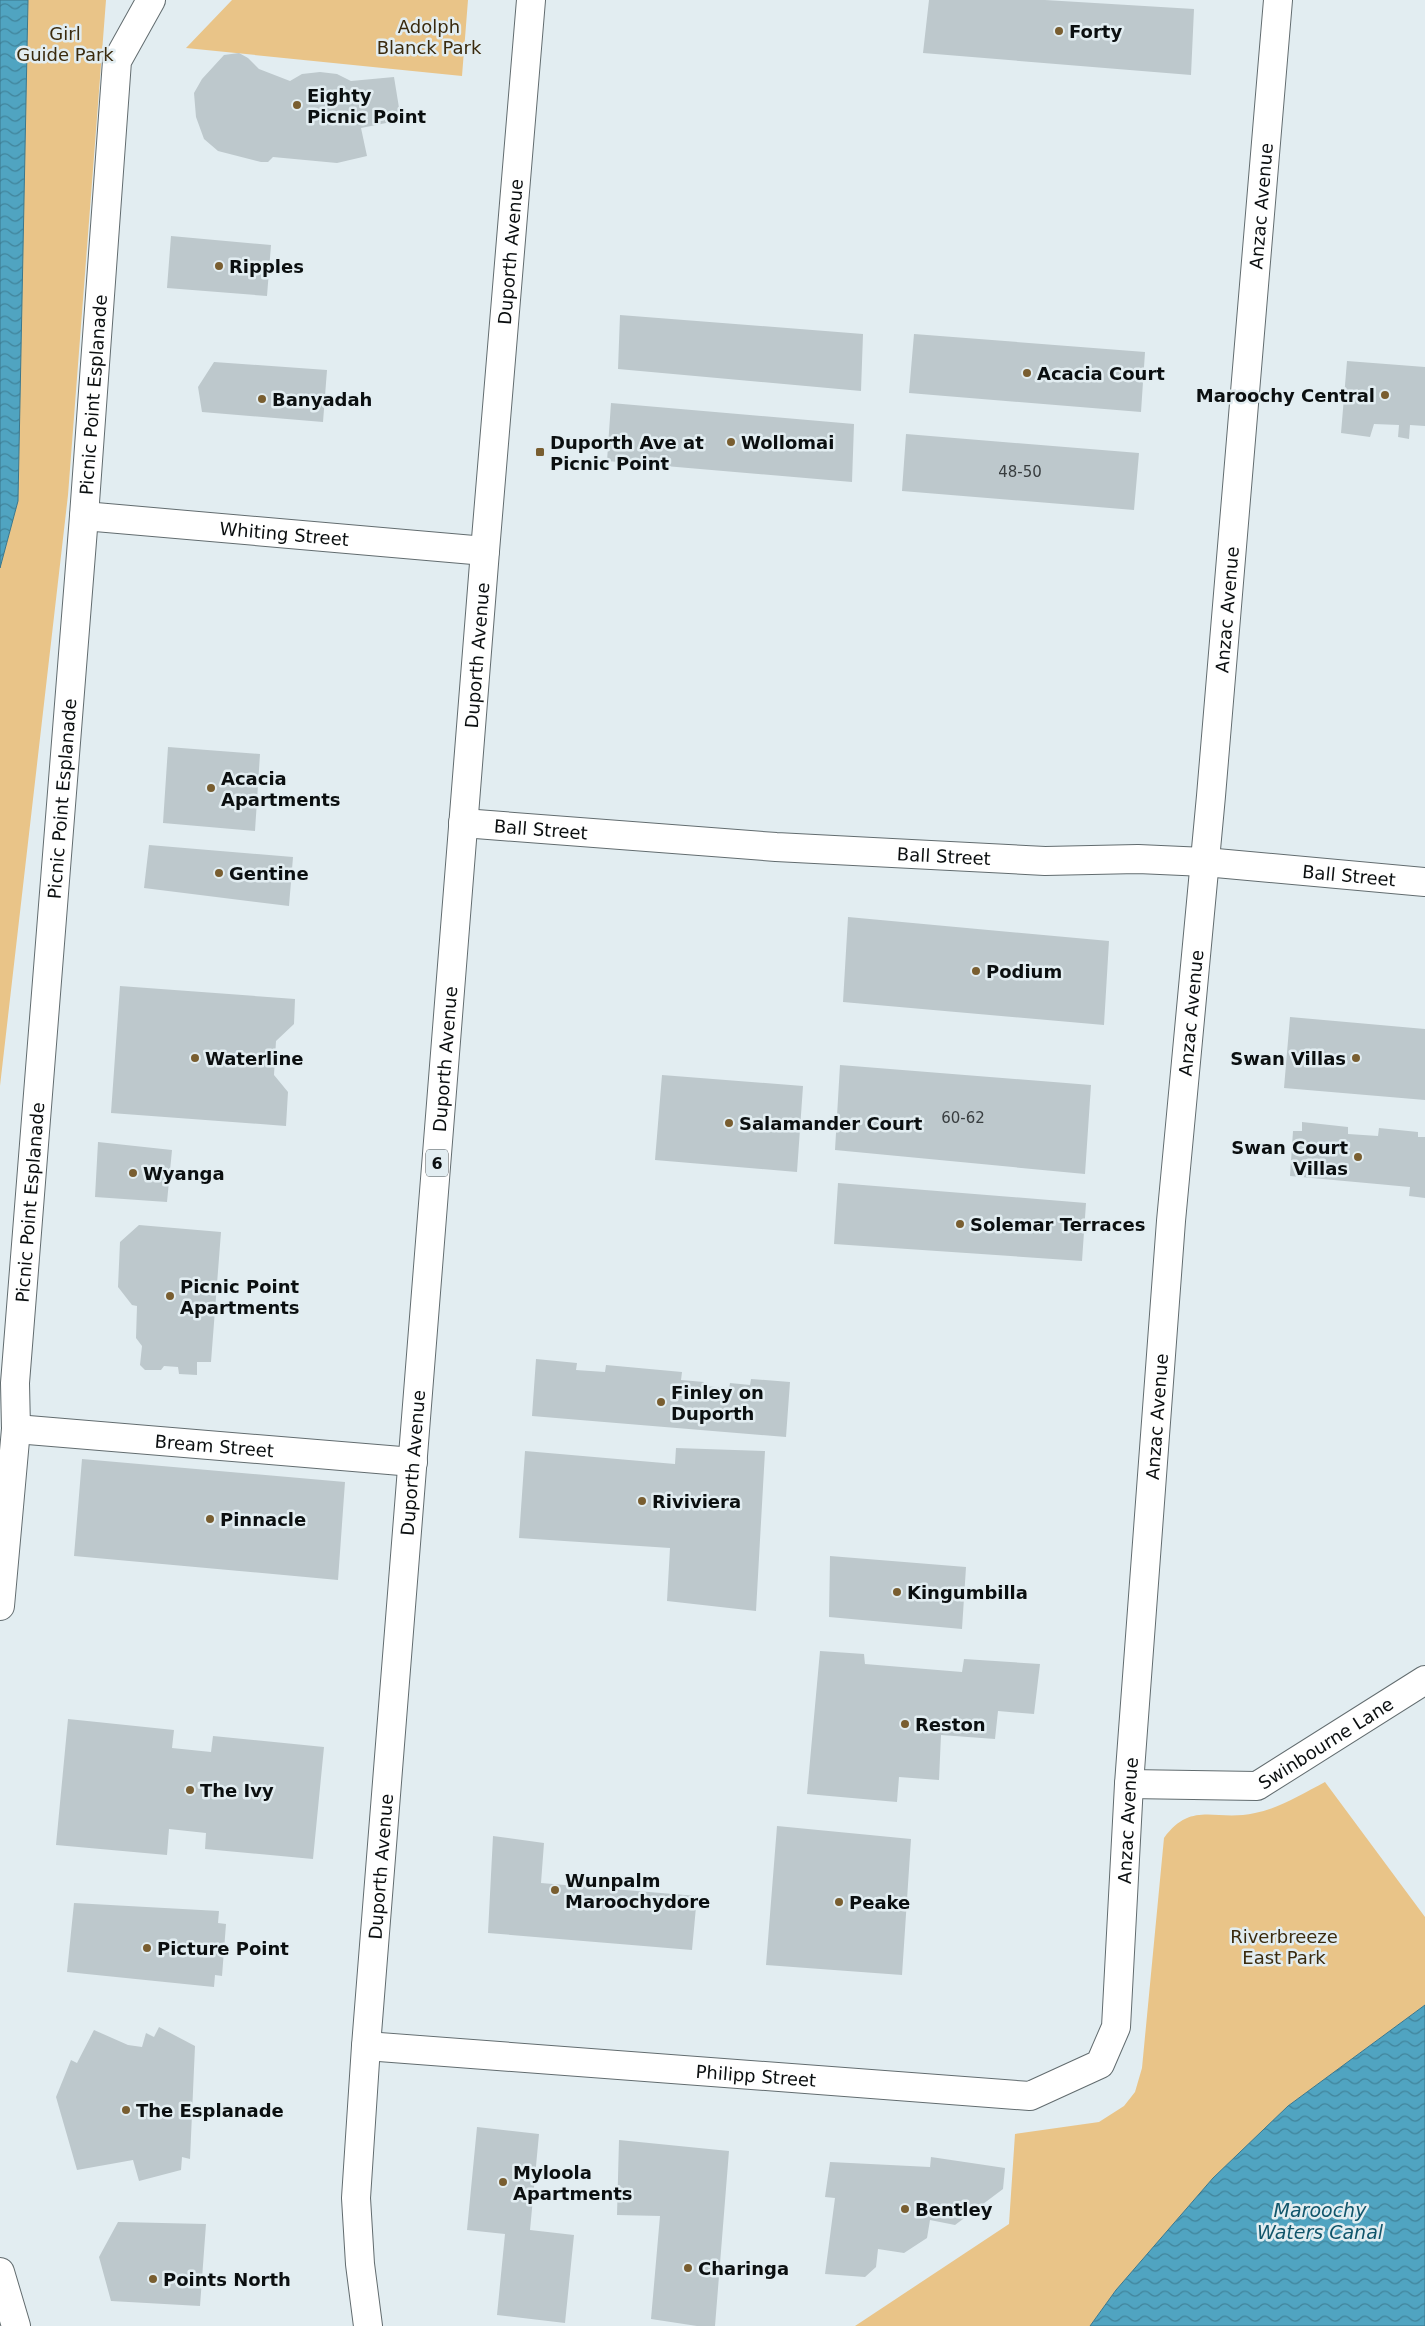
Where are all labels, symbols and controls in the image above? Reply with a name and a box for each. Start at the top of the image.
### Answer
park label: Adolph Blanck Park [377,16,482,58]
place label: Forty [1069,21,1122,42]
park label: Girl Guide Park [16,23,114,65]
marker: Forty [1053,25,1065,37]
place label: Eighty Picnic Point [307,85,426,127]
marker: Eighty Picnic Point [291,99,303,111]
street label: Anzac Avenue [1245,142,1276,270]
street label: Duporth Avenue [493,178,527,326]
place label: Ripples [229,256,304,277]
marker: Ripples [213,260,225,272]
street label: Picnic Point Esplanade [75,294,111,496]
place label: Acacia Court [1037,363,1165,384]
marker: Acacia Court [1021,367,1033,379]
place label: Maroochy Central [1196,385,1375,406]
place label: Banyadah [272,389,372,410]
marker: Maroochy Central [1379,389,1391,401]
marker: Banyadah [256,393,268,405]
place label: Duporth Ave at Picnic Point [550,432,704,474]
place label: Wollomai [741,432,834,453]
marker: Wollomai [725,436,737,448]
marker: Duporth Ave at Picnic Point [534,446,546,458]
house number: 48-50 [998,463,1042,481]
street label: Whiting Street [219,517,350,550]
street label: Anzac Avenue [1211,546,1242,674]
street label: Duporth Avenue [460,582,493,729]
street label: Picnic Point Esplanade [43,697,80,900]
place label: Acacia Apartments [221,768,341,810]
marker: Acacia Apartments [205,782,217,794]
street label: Ball Street [493,815,588,843]
street label: Ball Street [896,843,991,869]
street label: Ball Street [1301,860,1397,890]
place label: Gentine [229,863,309,884]
marker: Gentine [213,867,225,879]
street label: Anzac Avenue [1174,949,1207,1077]
place label: Podium [986,961,1062,982]
marker: Podium [970,965,982,977]
street label: Duporth Avenue [428,985,461,1133]
place label: Waterline [205,1048,303,1069]
place label: Swan Villas [1230,1048,1346,1069]
marker: Waterline [189,1052,201,1064]
marker: Swan Villas [1350,1052,1362,1064]
street label: Picnic Point Esplanade [11,1101,48,1303]
house number: 60-62 [941,1109,985,1127]
place label: Salamander Court [739,1113,923,1134]
marker: Salamander Court [723,1117,735,1129]
place label: Swan Court Villas [1231,1137,1348,1179]
road number: 6 [426,1150,448,1176]
marker: Swan Court Villas [1352,1151,1364,1163]
place label: Wyanga [143,1163,225,1184]
marker: Wyanga [127,1167,139,1179]
place label: Solemar Terraces [970,1214,1145,1235]
marker: Solemar Terraces [954,1218,966,1230]
place label: Picnic Point Apartments [180,1276,300,1318]
marker: Picnic Point Apartments [164,1290,176,1302]
street label: Anzac Avenue [1141,1353,1172,1481]
place label: Finley on Duporth [671,1382,764,1424]
street label: Duporth Avenue [396,1389,429,1537]
marker: Finley on Duporth [655,1396,667,1408]
street label: Bream Street [154,1430,275,1461]
place label: Riviviera [652,1491,741,1512]
marker: Riviviera [636,1495,648,1507]
place label: Pinnacle [220,1509,306,1530]
marker: Pinnacle [204,1513,216,1525]
place label: Kingumbilla [907,1582,1028,1603]
marker: Kingumbilla [891,1586,903,1598]
street label: Swinbourne Lane [1254,1692,1397,1793]
place label: Reston [915,1714,986,1735]
marker: Reston [899,1718,911,1730]
street label: Anzac Avenue [1113,1756,1141,1884]
place label: The Ivy [200,1780,274,1801]
marker: The Ivy [184,1784,196,1796]
street label: Duporth Avenue [364,1793,397,1940]
place label: Wunpalm Maroochydore [565,1870,710,1912]
marker: Wunpalm Maroochydore [549,1884,561,1896]
place label: Peake [849,1892,910,1913]
marker: Peake [833,1896,845,1908]
park label: Riverbreeze East Park [1230,1926,1338,1968]
place label: Picture Point [157,1938,289,1959]
marker: Picture Point [141,1942,153,1954]
street label: Philipp Street [695,2060,817,2090]
place label: The Esplanade [136,2100,284,2121]
marker: The Esplanade [120,2104,132,2116]
place label: Myloola Apartments [513,2162,633,2204]
marker: Myloola Apartments [497,2176,509,2188]
place label: Bentley [915,2199,993,2220]
water label: Maroochy Waters Canal [1257,2199,1384,2243]
marker: Bentley [899,2203,911,2215]
place label: Charinga [698,2258,789,2279]
marker: Charinga [682,2262,694,2274]
place label: Points North [163,2269,291,2290]
marker: Points North [147,2273,159,2285]

